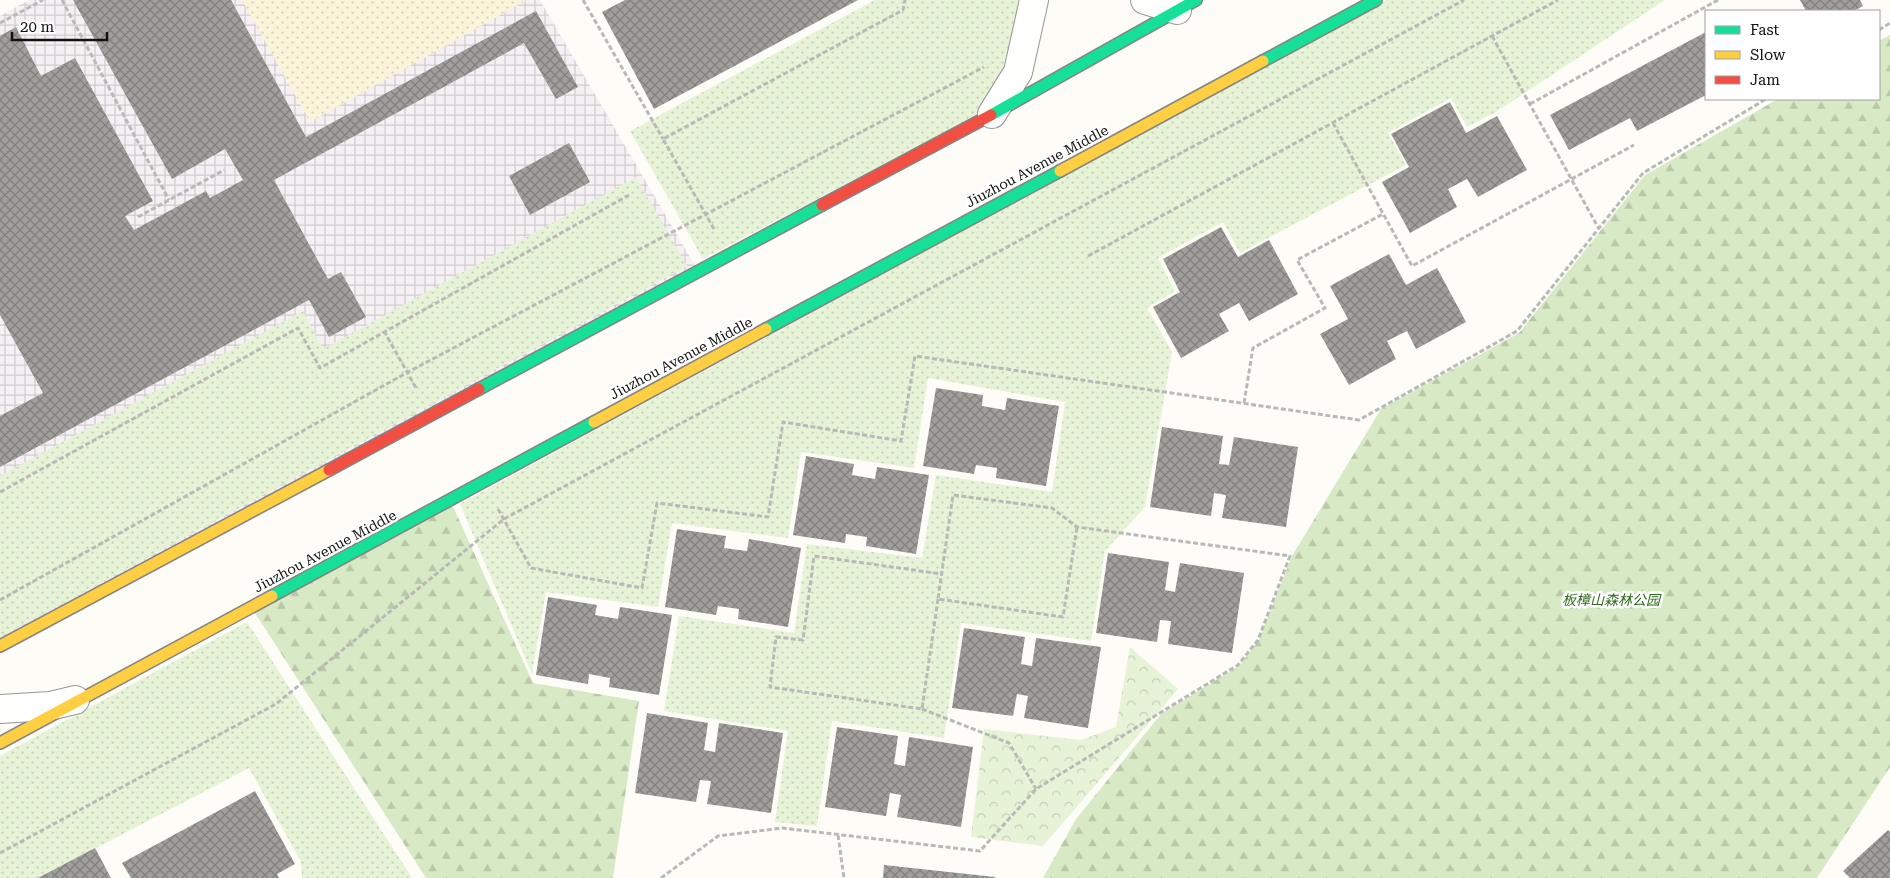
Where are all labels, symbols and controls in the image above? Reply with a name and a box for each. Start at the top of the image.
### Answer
scale bar [12,10,108,42]
legend [1705,10,1880,100]
text: 20 m [20,18,55,36]
text: Fast [1750,21,1780,39]
text: Slow [1750,46,1786,64]
text: Jam [1750,71,1780,89]
street label: Jiuzhou Avenue Middle [963,121,1111,210]
street label: Jiuzhou Avenue Middle [607,313,755,402]
street label: Jiuzhou Avenue Middle [251,506,399,595]
park label: 板樟山森林公园 [1562,592,1662,608]

